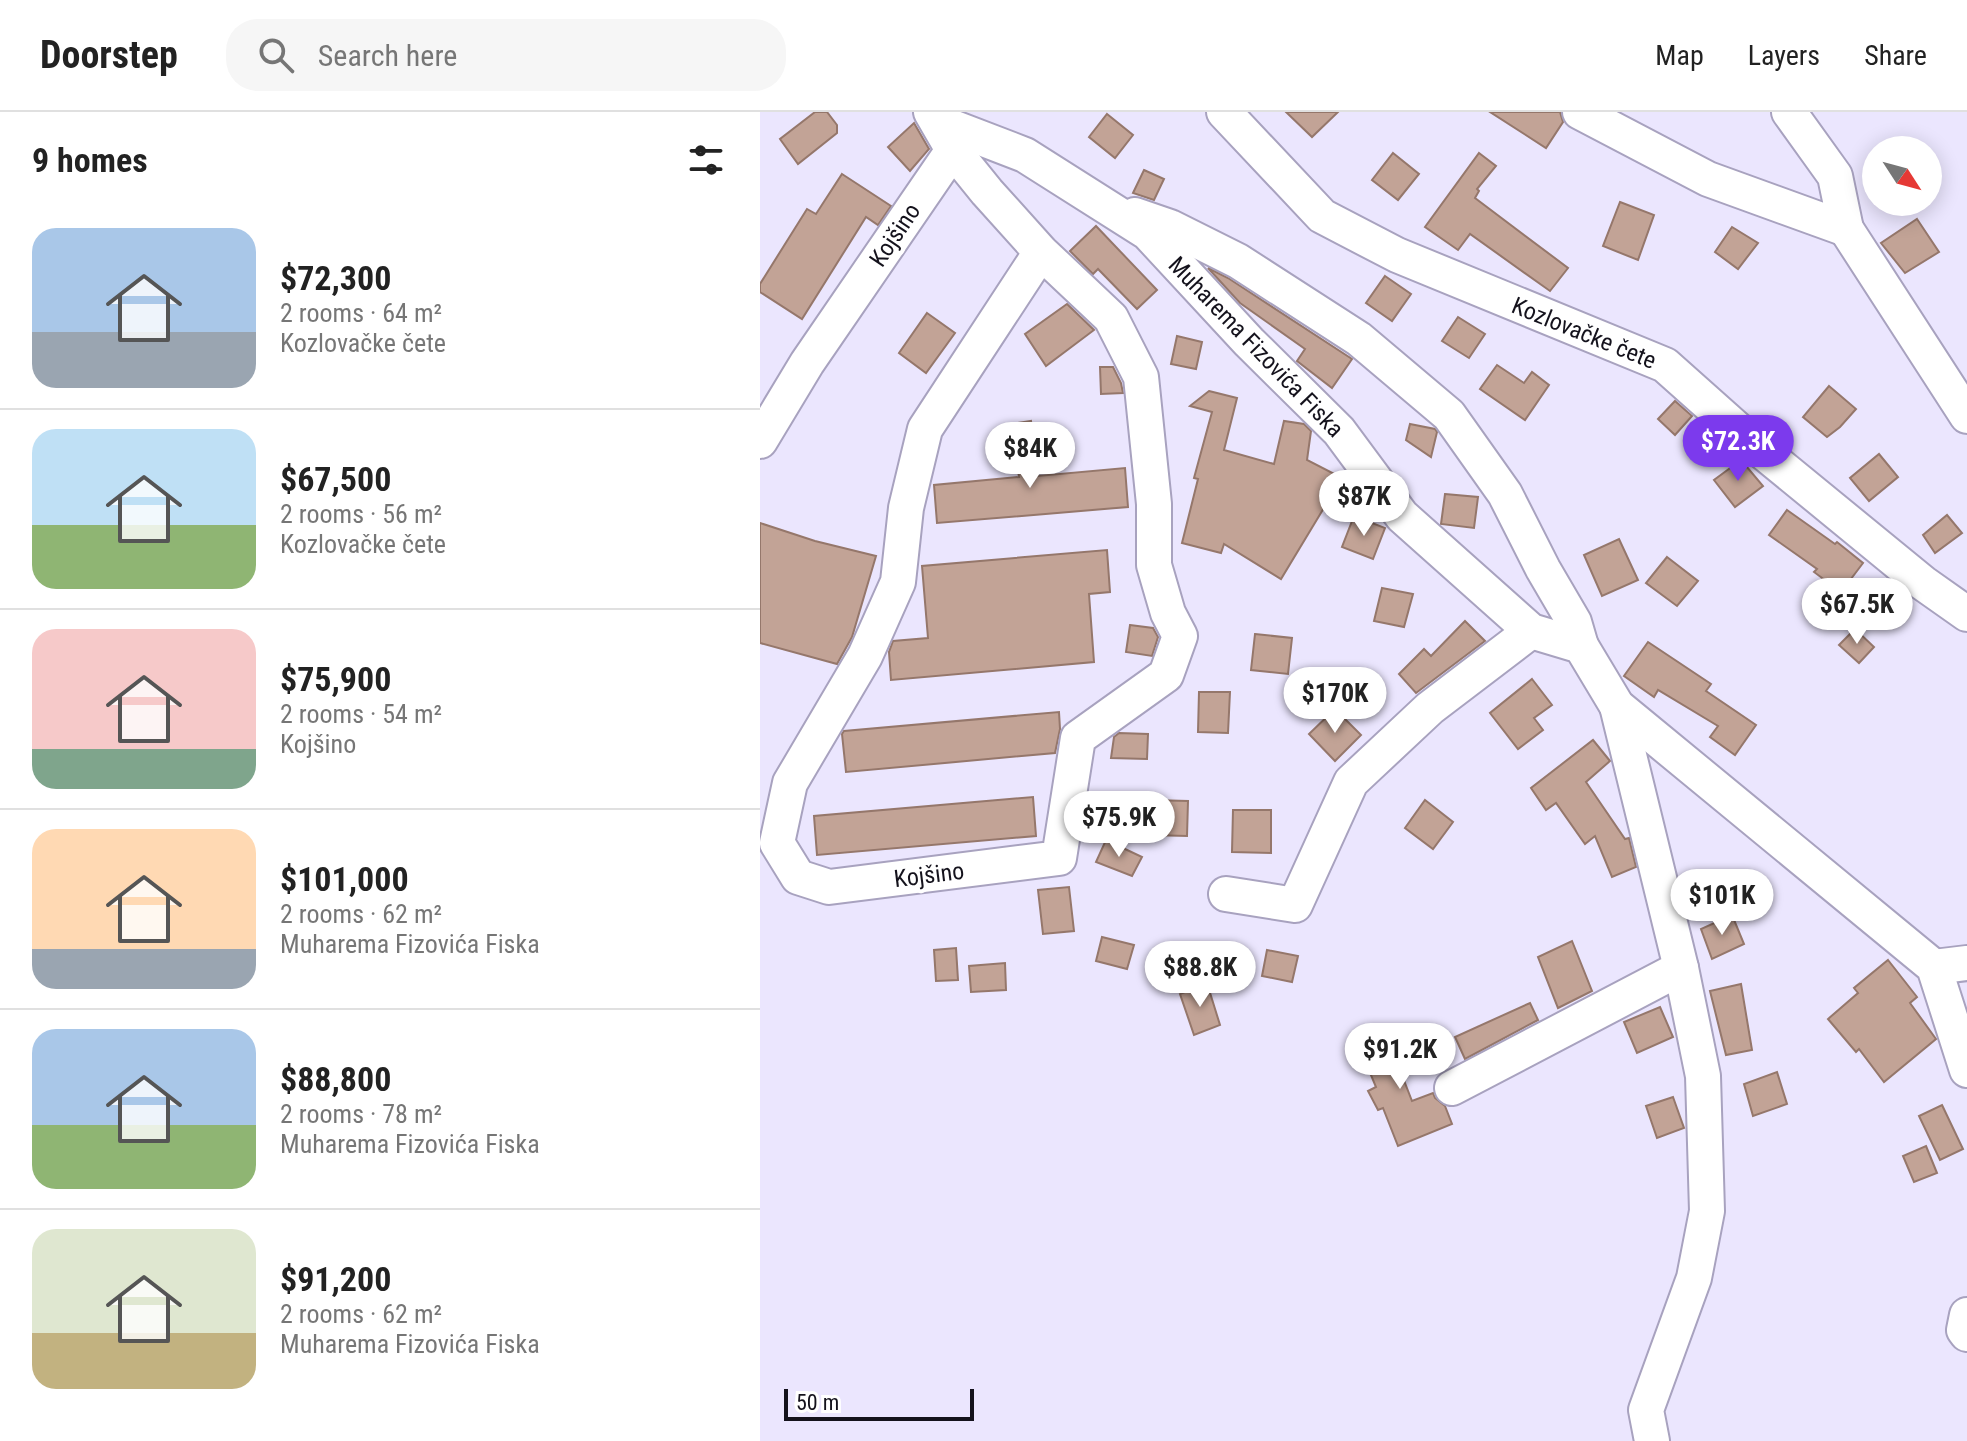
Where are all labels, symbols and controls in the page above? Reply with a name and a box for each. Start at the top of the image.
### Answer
search box [226,19,786,91]
text: Doorstep [40,33,178,77]
icon: search [254,33,298,77]
text: Search here [318,38,457,73]
text: Map [1655,39,1704,72]
text: Layers [1748,39,1820,72]
text: Share [1864,39,1927,72]
north arrow [1862,136,1942,216]
map controls [1862,136,1942,216]
icon: filters [684,138,728,182]
text: 9 homes [32,140,148,180]
street label: Kojšino [864,198,926,272]
street label: Muharema Fizovića Fiska [1163,251,1349,443]
text: $72,300 [280,258,391,298]
icon: home [96,260,192,356]
street label: Kozlovačke čete [1508,291,1660,375]
text: 2 rooms · 64 m² [280,298,442,328]
text: Kozlovačke čete [280,328,446,358]
pin: $72.3K [1673,415,1803,483]
pin: $84K [983,422,1077,490]
text: $72.3K [1701,426,1775,456]
text: $84K [1003,433,1057,463]
text: $67,500 [280,459,391,499]
icon: home [96,461,192,557]
pin: $87K [1317,470,1411,538]
text: $87K [1337,481,1391,511]
text: 2 rooms · 56 m² [280,499,442,529]
text: Kozlovačke čete [280,529,446,559]
pin: $67.5K [1792,578,1922,646]
text: $67.5K [1820,589,1894,619]
text: $75,900 [280,659,391,699]
icon: home [96,661,192,757]
pin: $170K [1279,667,1391,735]
text: $170K [1302,678,1368,708]
text: 2 rooms · 54 m² [280,699,442,729]
text: Kojšino [280,729,356,759]
pin: $75.9K [1054,791,1184,859]
text: $75.9K [1082,802,1156,832]
street label: Kojšino [892,857,966,893]
text: $101,000 [280,859,409,899]
icon: home [96,861,192,957]
pin: $101K [1666,869,1778,937]
text: $101K [1689,880,1755,910]
text: 2 rooms · 62 m² [280,899,442,929]
text: Muharema Fizovića Fiska [280,929,540,959]
pin: $88.8K [1135,941,1265,1009]
text: $88.8K [1163,952,1237,982]
pin: $91.2K [1335,1023,1465,1091]
text: $91.2K [1363,1034,1437,1064]
text: $88,800 [280,1059,391,1099]
icon: home [96,1061,192,1157]
text: 2 rooms · 78 m² [280,1099,442,1129]
text: Muharema Fizovića Fiska [280,1129,540,1159]
text: $91,200 [280,1259,391,1299]
icon: home [96,1261,192,1357]
text: 2 rooms · 62 m² [280,1299,442,1329]
text: Muharema Fizovića Fiska [280,1329,540,1359]
scale bar [784,1385,974,1421]
text: 50 m [796,1390,839,1415]

